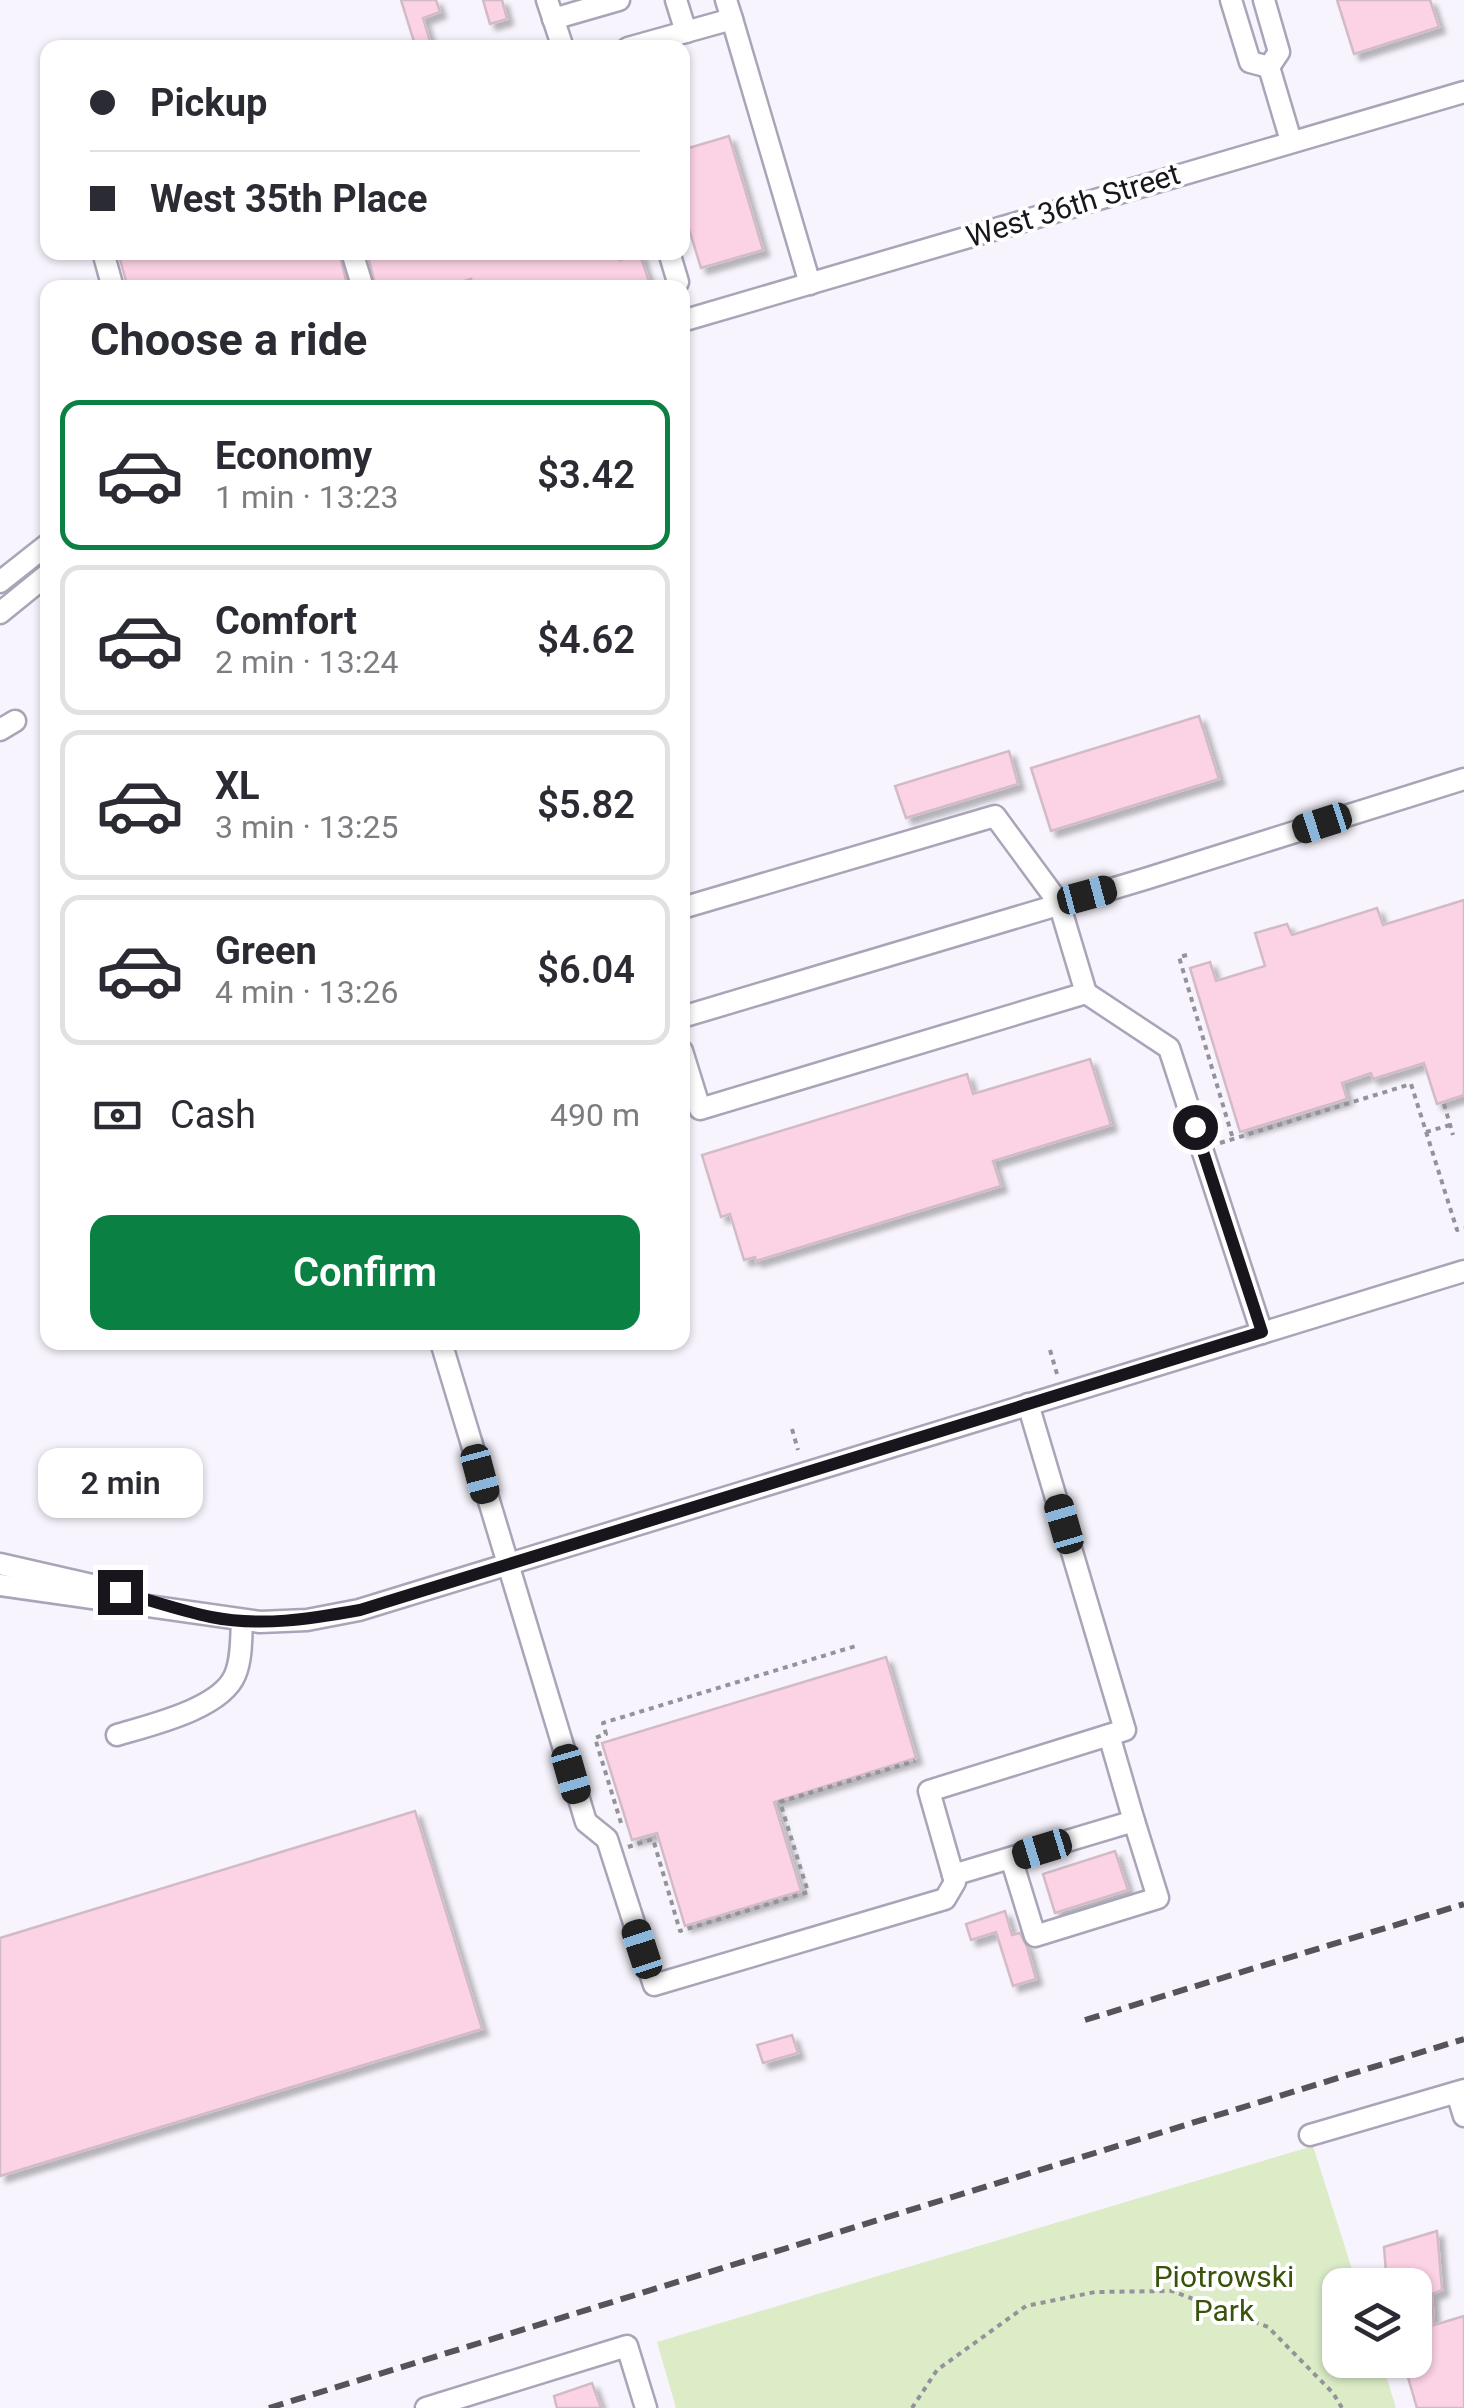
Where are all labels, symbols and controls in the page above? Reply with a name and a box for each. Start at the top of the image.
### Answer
text: Pickup [150,81,267,125]
street label: West 36th Street [962,156,1184,254]
text: West 35th Place [150,177,427,221]
text: Choose a ride [90,313,367,366]
icon: car [95,430,185,520]
text: Economy [215,434,372,478]
text: $3.42 [537,453,635,497]
text: 1 min · 13:23 [215,478,398,516]
icon: car [95,595,185,685]
text: Comfort [215,599,357,643]
text: $4.62 [537,618,635,662]
text: 2 min · 13:24 [215,643,398,681]
icon: car [95,760,185,850]
text: XL [215,764,260,808]
text: $5.82 [537,783,635,827]
car [1289,799,1355,847]
text: 3 min · 13:25 [215,808,398,846]
car [1054,873,1120,917]
icon: car [95,925,185,1015]
text: Green [215,929,317,973]
text: $6.04 [537,948,635,992]
text: 4 min · 13:26 [215,973,398,1011]
icon: cash [90,1088,145,1143]
text: Cash [170,1093,256,1137]
text: 490 m [550,1096,640,1134]
route start [1173,1105,1218,1150]
button: Confirm [90,1215,640,1330]
car [458,1441,502,1507]
callout: 2 min [38,1447,202,1517]
text: 2 min [80,1464,161,1502]
car [1041,1491,1087,1557]
route end [98,1570,143,1615]
car [548,1741,594,1807]
car [1009,1826,1075,1872]
car [618,1916,666,1982]
park label: Piotrowski Park [1154,2259,1294,2328]
map controls [1322,2268,1432,2378]
button: layers [1322,2268,1432,2378]

